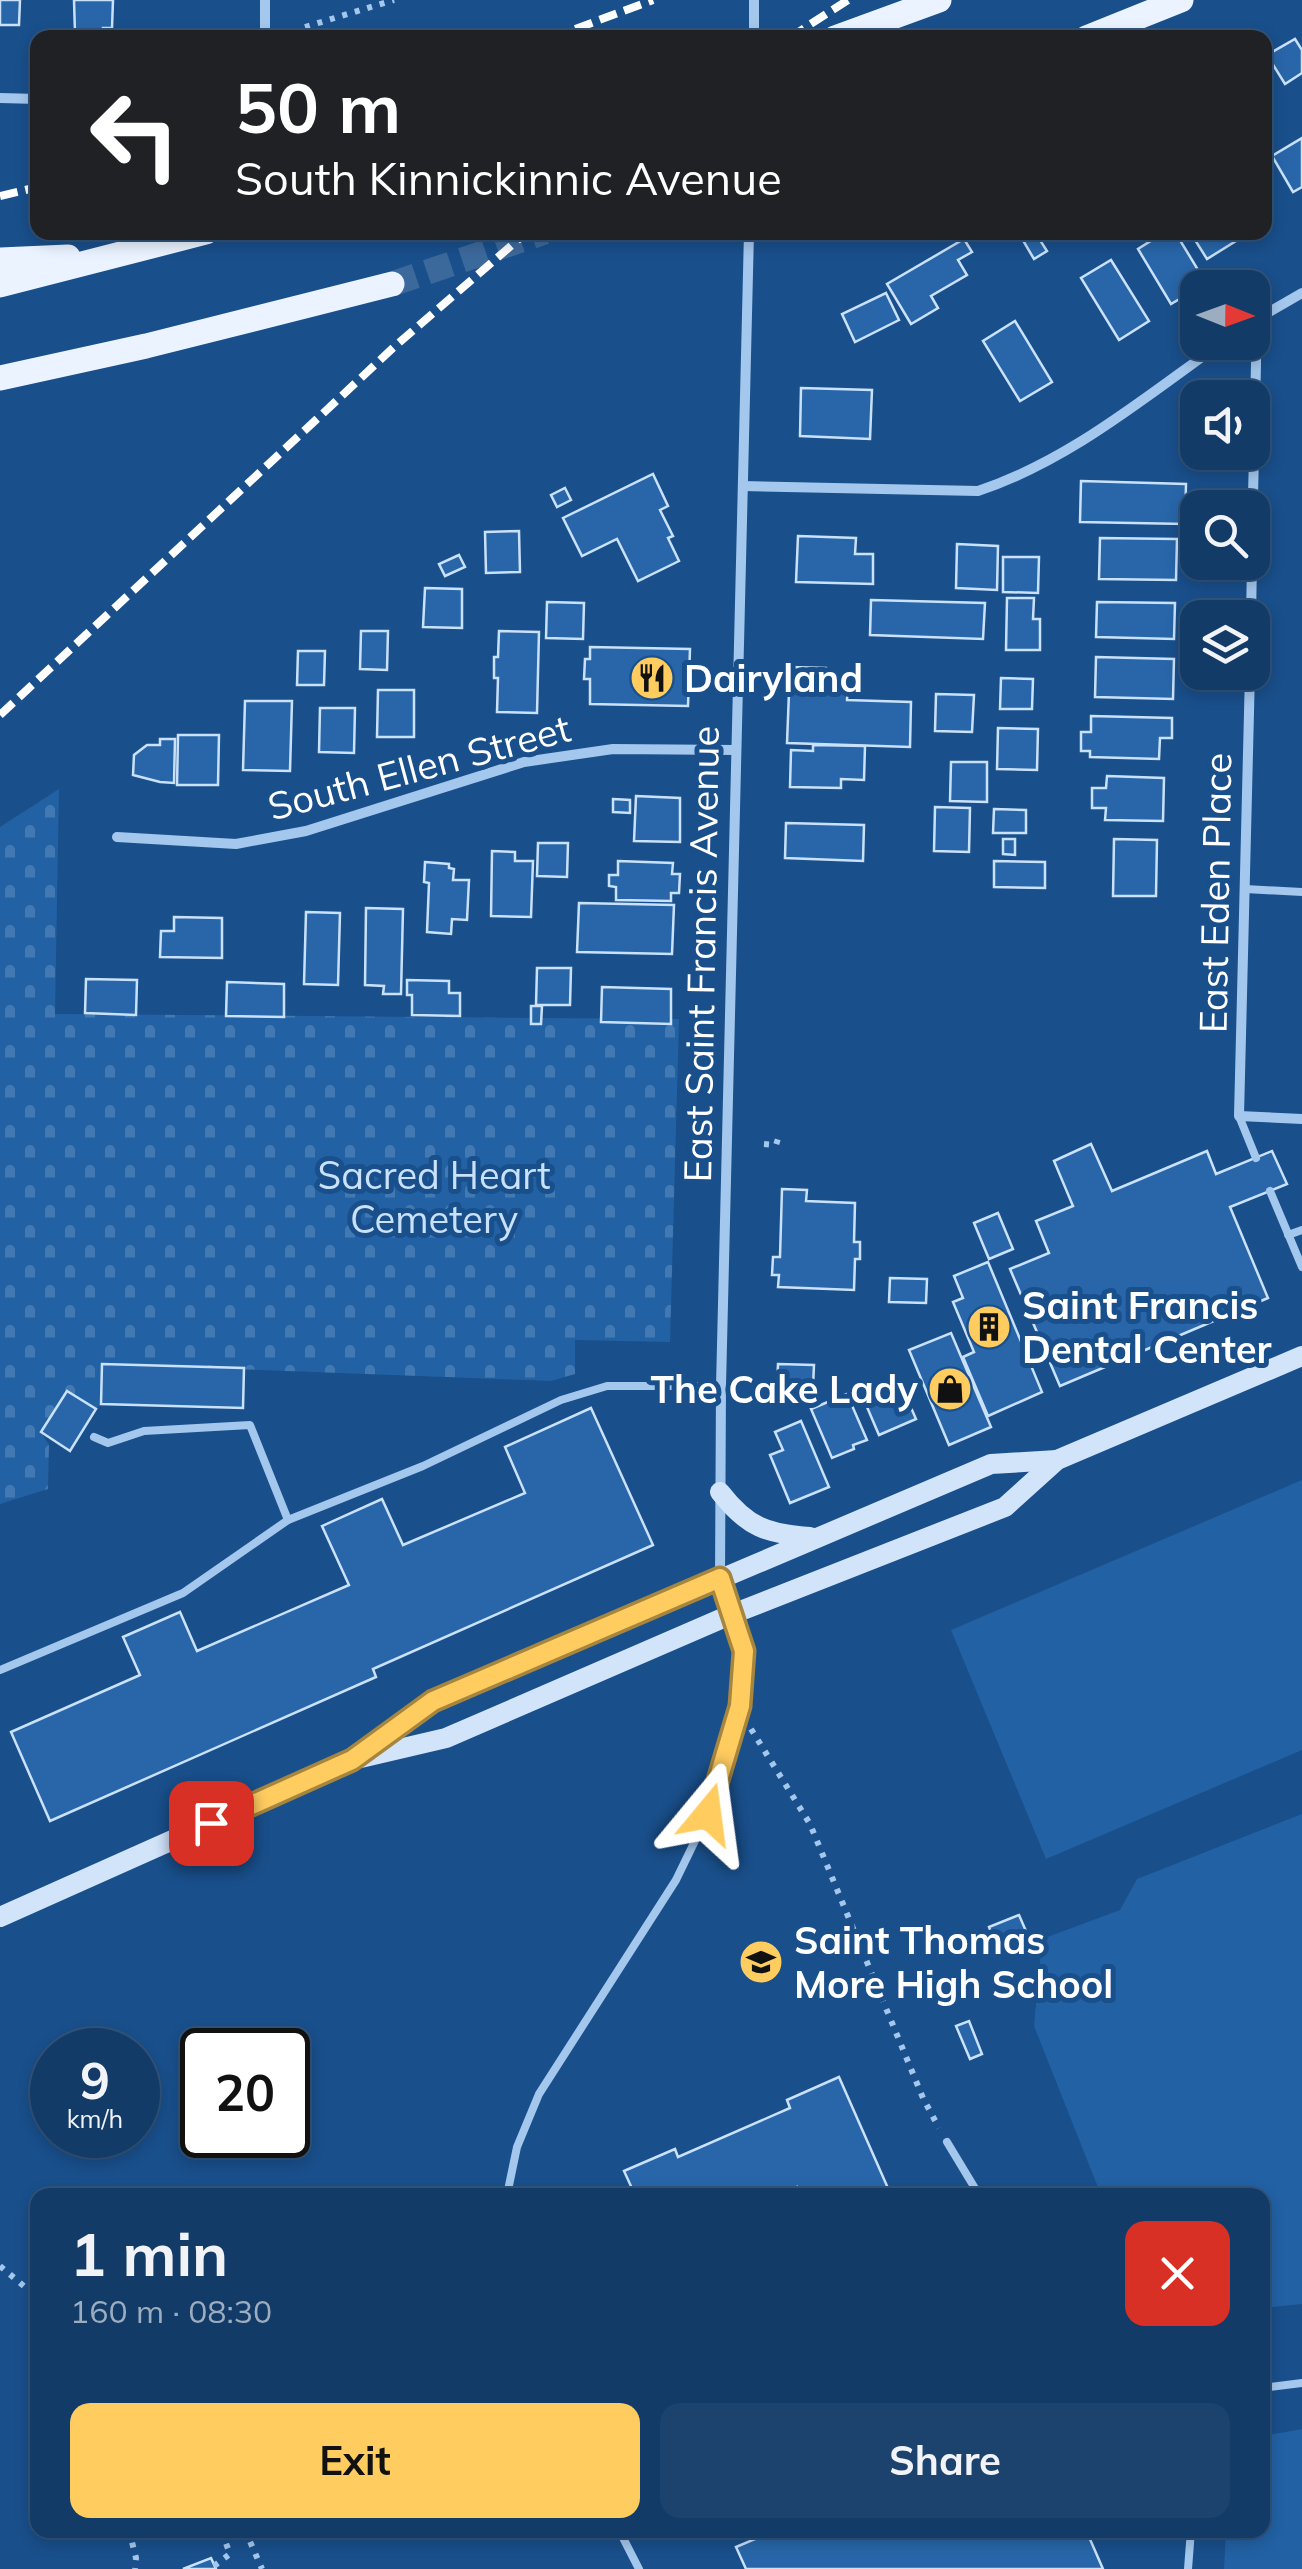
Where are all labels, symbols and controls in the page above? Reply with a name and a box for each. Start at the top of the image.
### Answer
text: 50 m [235,63,401,151]
icon: left [70,70,200,200]
text: South Kinnickinnic Avenue [235,150,782,206]
north arrow [1180,270,1270,360]
map controls [1180,270,1270,690]
button: sound [1180,380,1270,470]
button: search [1180,490,1270,580]
button: layers [1180,600,1270,690]
place label: Dairyland [684,654,863,702]
restaurant icon: Dairyland [629,655,675,701]
street label: South Ellen Street [263,704,575,830]
street label: East Saint Francis Avenue [673,725,729,1183]
street label: East Eden Place [1189,752,1241,1034]
park label: Sacred Heart Cemetery [318,1151,550,1243]
place label: Saint Francis Dental Center [1022,1281,1271,1373]
building icon: Saint Francis Dental Center [966,1304,1012,1350]
place label: The Cake Lady [651,1365,918,1413]
shop icon: The Cake Lady [927,1366,973,1412]
position arrow [656,1762,760,1866]
pin [169,1781,254,1866]
icon: arrive [184,1796,239,1851]
place label: Saint Thomas More High School [794,1916,1113,2008]
school or university icon: Saint Thomas More High School [738,1939,784,1985]
speed limit sign: 20 [180,2028,310,2158]
text: 9 [80,2049,110,2112]
text: km/h [67,2103,123,2134]
text: 1 min [70,2216,228,2291]
button: close [1125,2221,1230,2326]
text: 160 m · 08:30 [70,2291,272,2331]
button: Exit [70,2403,640,2518]
button: Share [660,2403,1230,2518]

